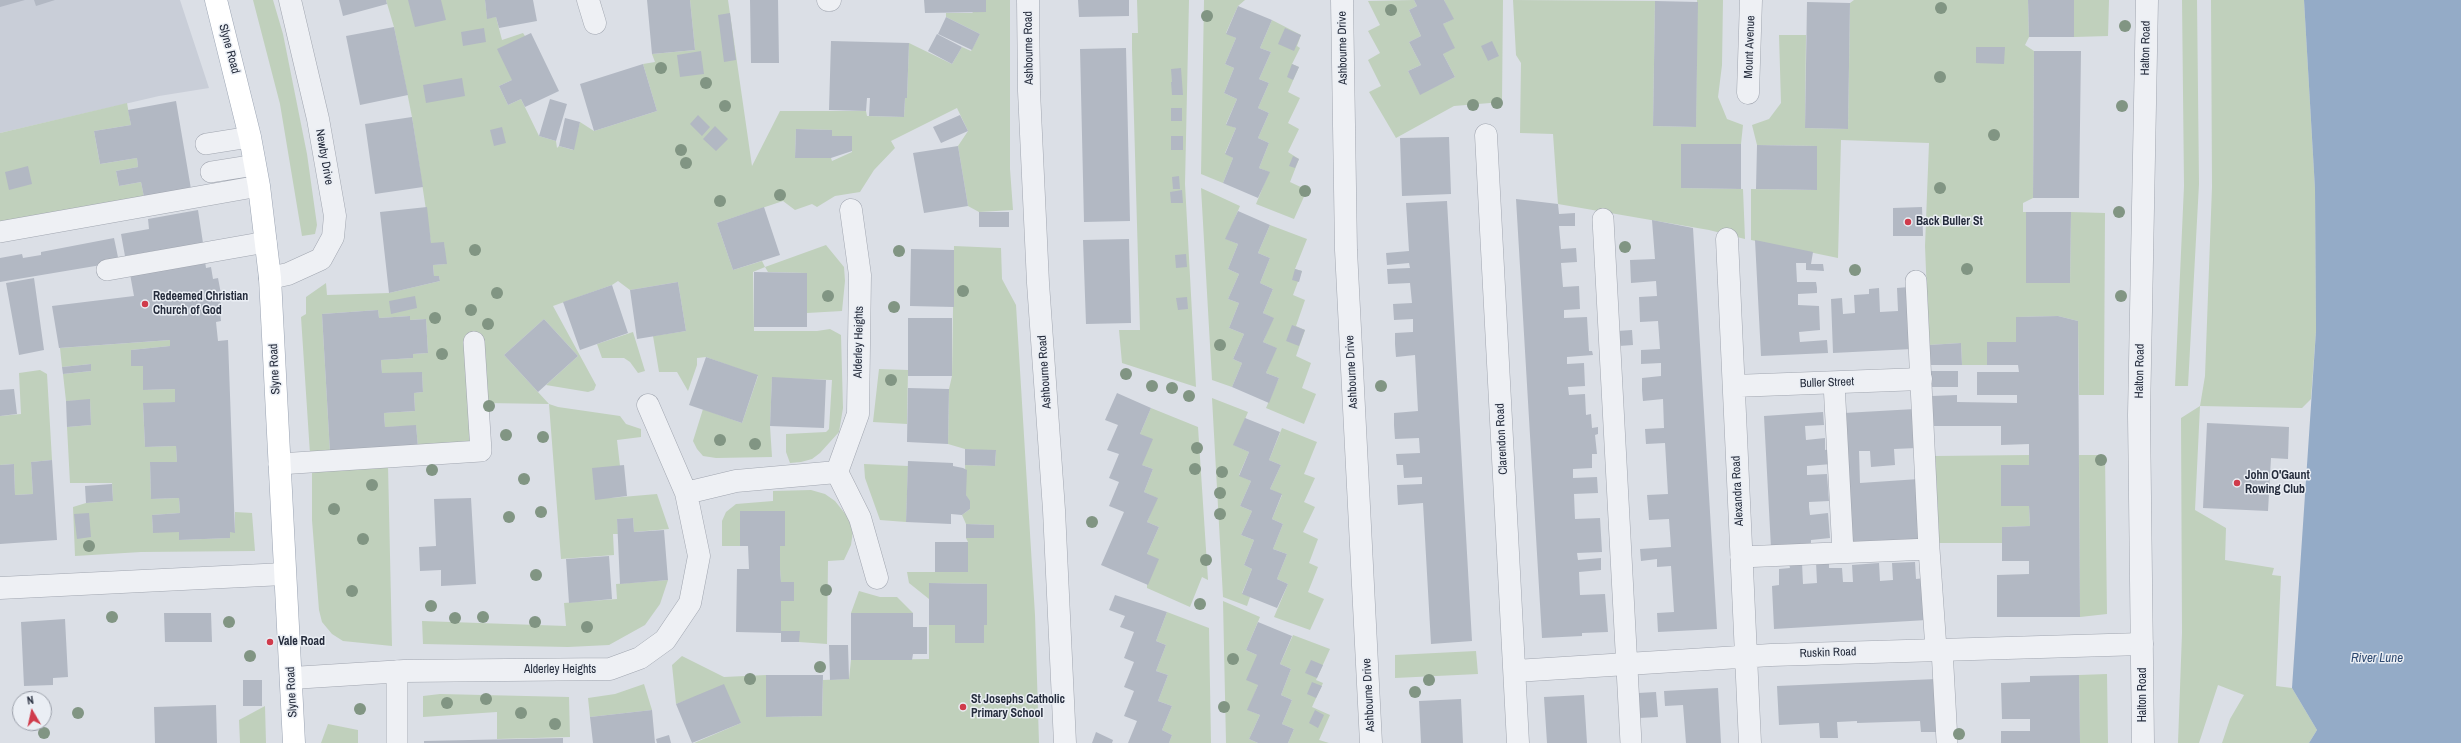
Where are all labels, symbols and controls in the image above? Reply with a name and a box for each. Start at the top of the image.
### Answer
street label: Ashbourne Road [1021,11,1037,85]
street label: Ashbourne Drive [1335,11,1351,85]
street label: Mount Avenue [1742,15,1758,79]
street label: Halton Road [2138,21,2154,75]
street label: Slyne Road [215,23,243,75]
street label: Newby Drive [312,128,336,186]
place label: Back Buller St [1916,215,1983,229]
marker: Back Buller St [1903,217,1913,227]
place label: Redeemed Christian Church of God [153,290,248,318]
marker: Redeemed Christian Church of God [140,299,150,309]
street label: Alderley Heights [851,306,867,378]
street label: Ashbourne Road [1035,335,1055,409]
street label: Ashbourne Drive [1343,335,1361,409]
street label: Slyne Road [266,343,284,395]
street label: Halton Road [2132,344,2148,398]
street label: Buller Street [1800,375,1854,391]
street label: Clarendon Road [1493,403,1511,475]
street label: Alexandra Road [1729,455,1747,527]
place label: John O'Gaunt Rowing Club [2245,469,2310,497]
marker: John O'Gaunt Rowing Club [2232,478,2242,488]
place label: Vale Road [278,635,325,649]
marker: Vale Road [265,637,275,647]
street label: Ruskin Road [1799,645,1857,661]
water label: River Lune [2351,651,2403,667]
street label: Ashbourne Drive [1360,658,1378,732]
street label: Alderley Heights [524,663,596,677]
street label: Slyne Road [283,666,301,718]
street label: Halton Road [2136,668,2150,722]
north arrow [12,691,52,731]
text: N [26,693,35,708]
place label: St Josephs Catholic Primary School [971,693,1065,721]
marker: St Josephs Catholic Primary School [958,702,968,712]

